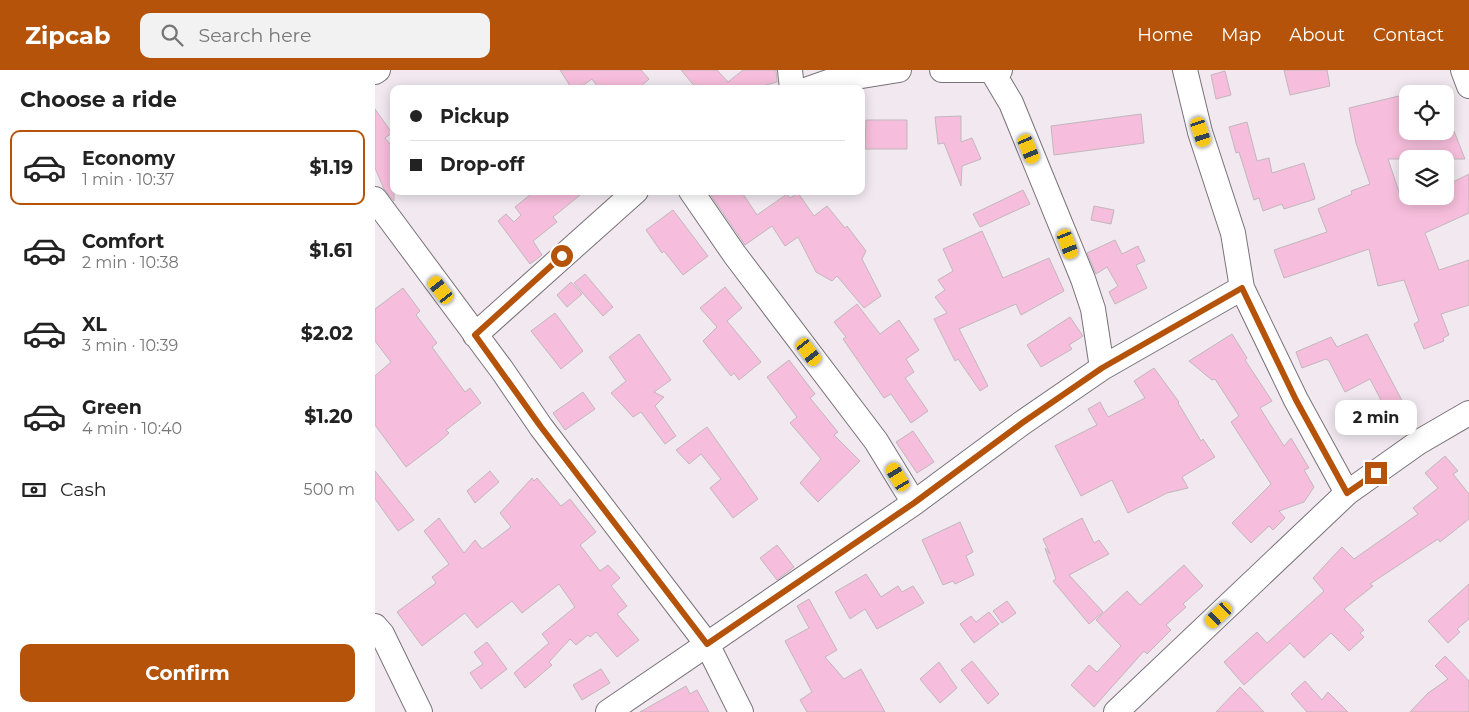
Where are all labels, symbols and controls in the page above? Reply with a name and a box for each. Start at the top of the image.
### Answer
search box [140,13,490,58]
text: Zipcab [25,21,110,50]
icon: search [158,21,186,49]
text: Search here [198,24,311,47]
text: Home [1137,24,1193,46]
text: Map [1221,24,1261,46]
text: About [1289,24,1345,46]
text: Contact [1373,24,1444,46]
map controls [1399,85,1454,205]
button: locate [1399,85,1454,140]
text: Choose a ride [20,86,177,113]
text: Pickup [440,105,509,128]
car [1189,115,1212,149]
car [1016,132,1041,166]
icon: car [22,145,67,190]
text: Economy [82,147,175,170]
button: layers [1399,150,1454,205]
text: Drop-off [440,153,524,176]
text: $1.19 [309,156,353,179]
text: 1 min · 10:37 [82,170,175,189]
car [1055,227,1080,261]
icon: car [22,228,67,273]
text: Comfort [82,230,164,253]
text: $1.61 [309,239,353,262]
route start [551,245,573,267]
text: 2 min · 10:38 [82,253,179,272]
car [425,274,456,306]
icon: car [22,311,67,356]
text: XL [82,313,107,336]
text: $2.02 [301,322,353,345]
text: 3 min · 10:39 [82,336,178,355]
car [793,336,824,368]
icon: car [22,394,67,439]
text: Green [82,396,142,419]
callout: 2 min [1335,400,1417,436]
text: $1.20 [304,405,353,428]
text: 2 min [1353,408,1399,427]
text: 4 min · 10:40 [82,419,182,438]
car [883,460,912,494]
route end [1365,462,1387,484]
icon: cash [20,476,48,504]
text: Cash [60,478,107,501]
text: 500 m [304,480,355,499]
car [1202,599,1235,631]
button: Confirm [20,644,355,702]

